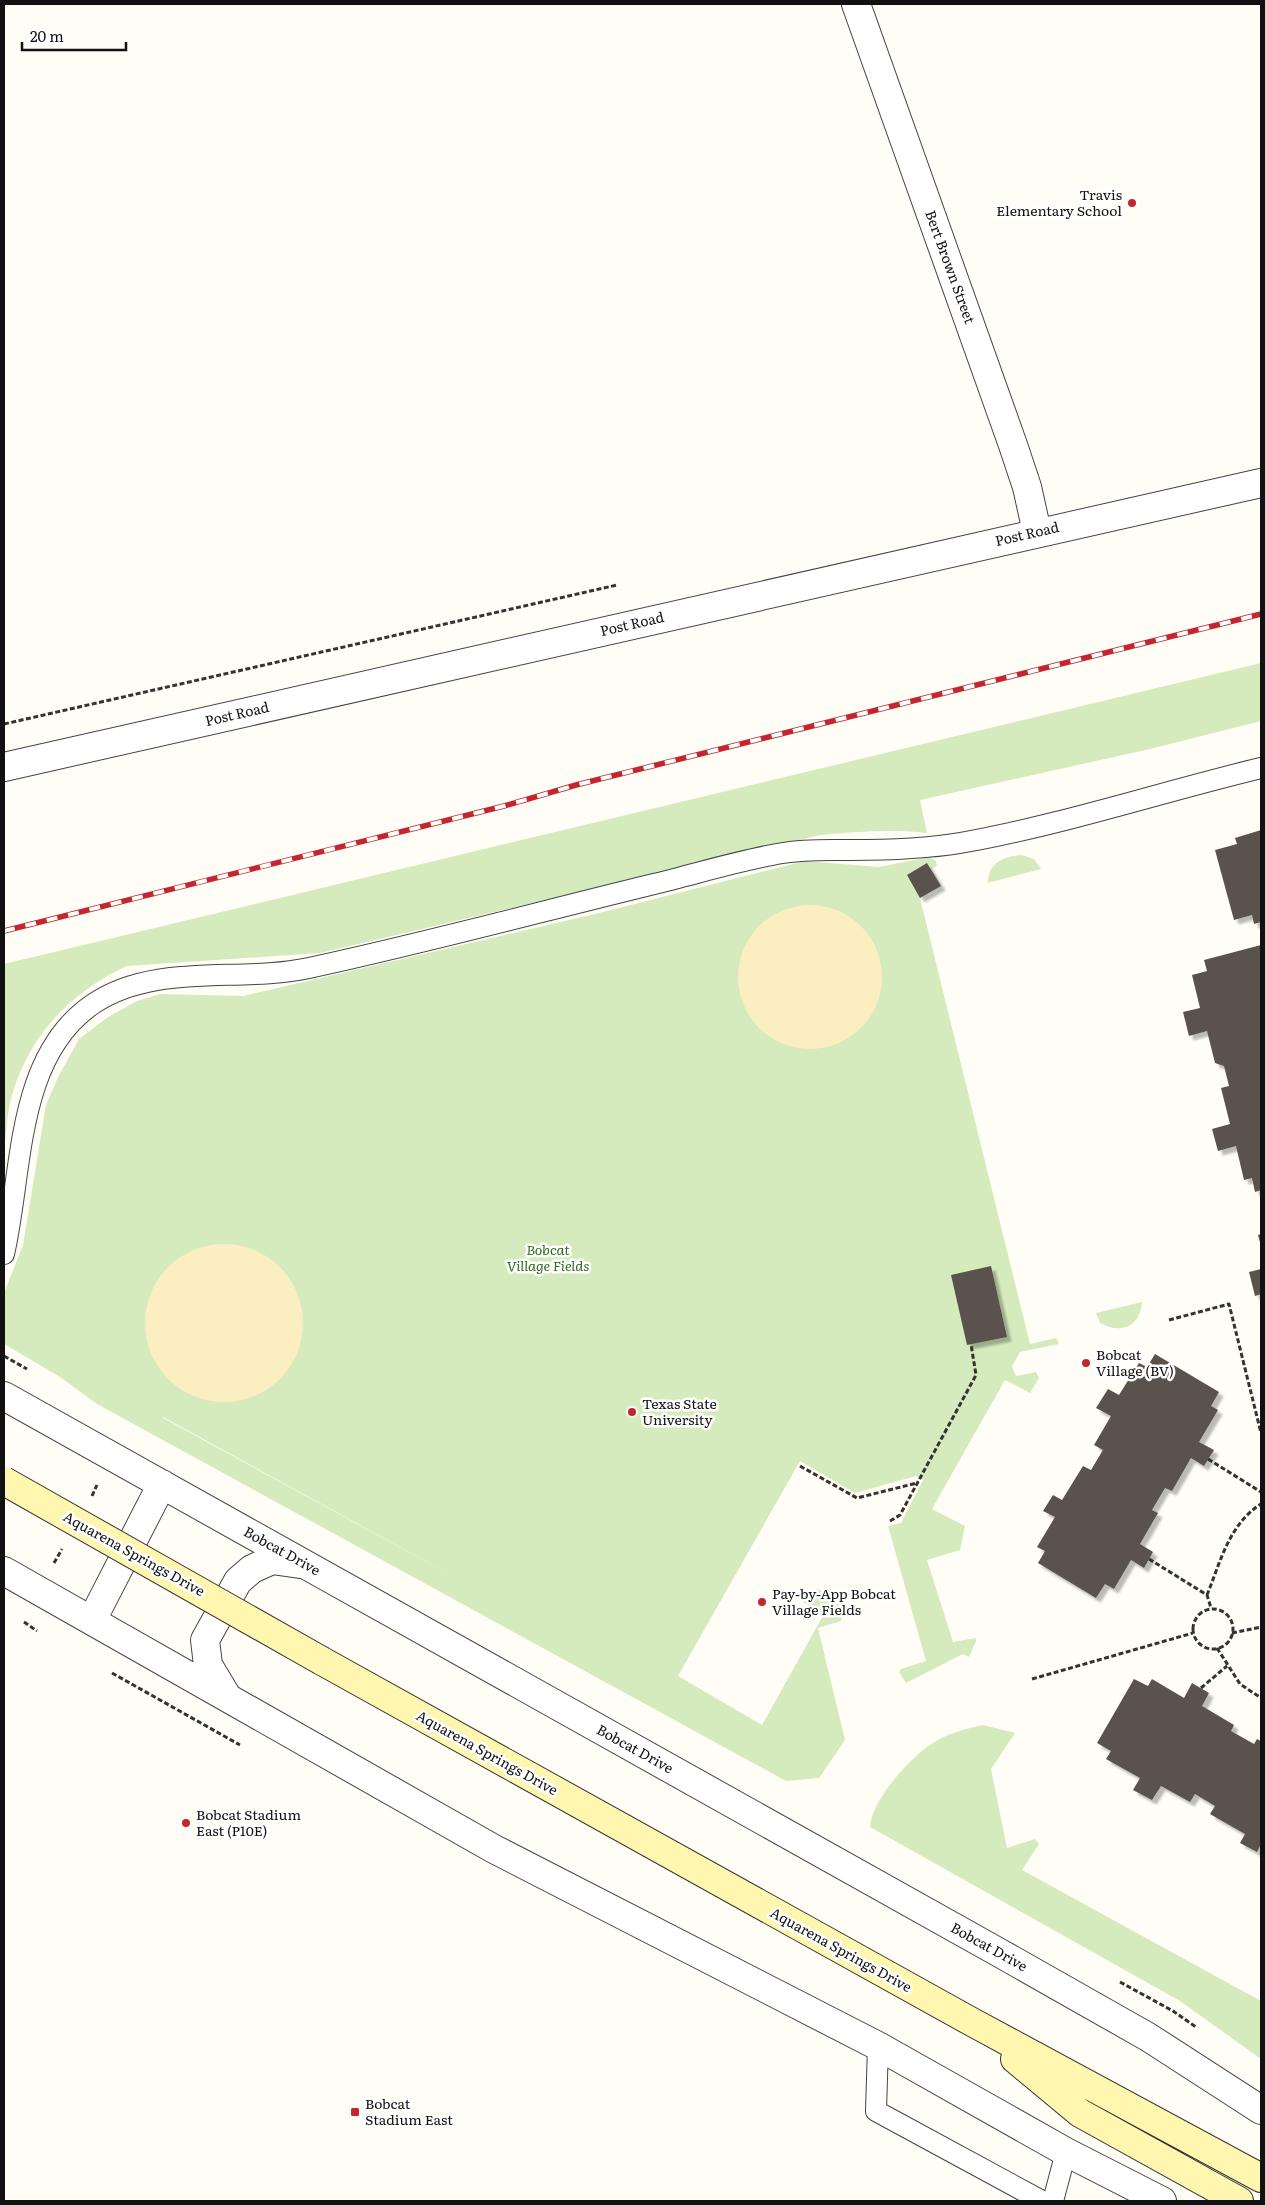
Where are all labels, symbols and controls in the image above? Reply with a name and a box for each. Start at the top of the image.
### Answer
scale bar [22,20,126,52]
text: 20 m [30,24,64,47]
place label: Travis Elementary School [996,184,1122,220]
marker: Travis Elementary School [1126,197,1138,209]
street label: Bert Brown Street [921,207,981,326]
street label: Post Road [993,516,1061,550]
street label: Post Road [598,606,666,640]
street label: Post Road [203,696,271,730]
park label: Bobcat Village Fields [507,1239,589,1275]
place label: Bobcat Village (BV) [1096,1344,1174,1380]
marker: Bobcat Village (BV) [1080,1357,1092,1369]
place label: Texas State University [642,1393,717,1429]
marker: Texas State University [626,1406,638,1418]
street label: Aquarena Springs Drive [60,1506,209,1600]
street label: Bobcat Drive [241,1521,324,1579]
place label: Pay-by-App Bobcat Village Fields [772,1583,896,1619]
marker: Pay-by-App Bobcat Village Fields [756,1596,768,1608]
street label: Aquarena Springs Drive [413,1705,562,1799]
street label: Bobcat Drive [594,1719,677,1777]
place label: Bobcat Stadium East (P10E) [196,1804,301,1840]
marker: Bobcat Stadium East (P10E) [180,1817,192,1829]
street label: Aquarena Springs Drive [767,1902,916,1996]
street label: Bobcat Drive [948,1917,1031,1975]
place label: Bobcat Stadium East [365,2093,453,2129]
marker: Bobcat Stadium East [349,2106,361,2118]

